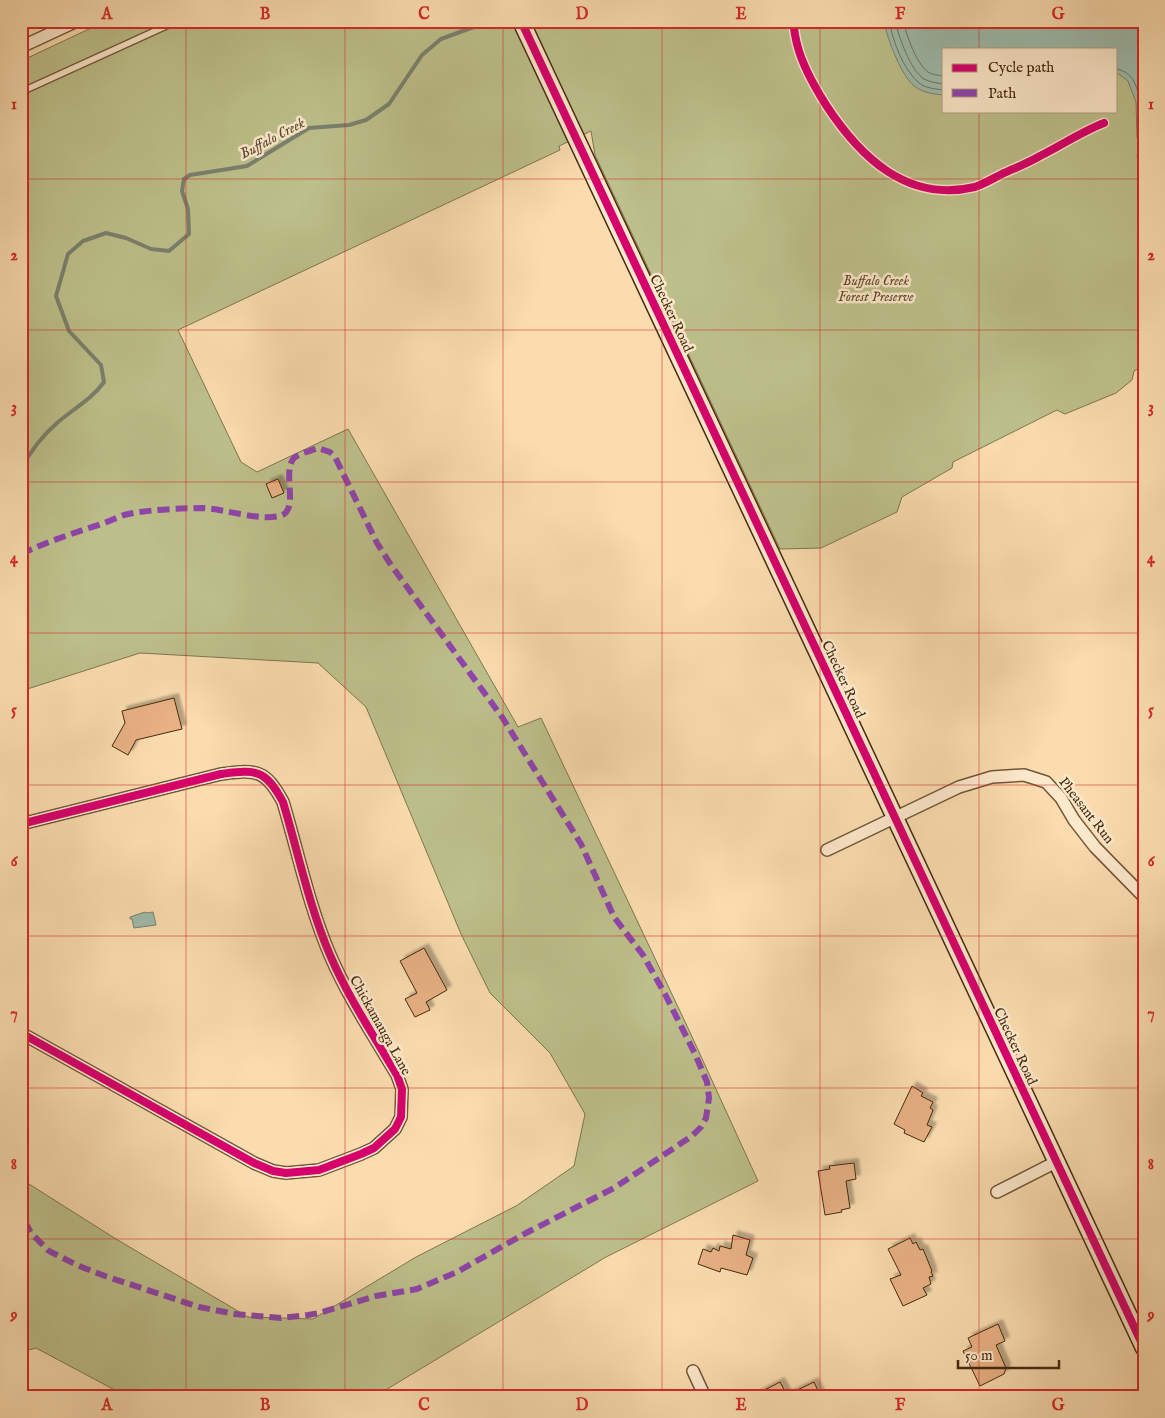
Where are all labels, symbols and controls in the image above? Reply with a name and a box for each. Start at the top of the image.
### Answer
text: A [101,5,114,25]
text: B [260,5,271,25]
text: C [418,5,430,25]
text: D [576,5,589,25]
text: E [735,5,747,25]
text: F [895,5,906,25]
text: G [1052,5,1065,25]
legend [942,48,1118,112]
text: Cycle path [988,58,1054,77]
text: Path [988,84,1016,103]
text: 1 [11,95,17,115]
text: 1 [1148,95,1154,115]
water label: Buffalo Creek [236,113,308,164]
text: 2 [10,246,18,266]
text: 2 [1147,246,1155,266]
street label: Checker Road [645,272,697,356]
park label: Buffalo Creek Forest Preserve [838,272,914,306]
text: 3 [11,398,17,418]
text: 3 [1148,398,1154,418]
text: 4 [10,549,19,569]
text: 4 [1147,549,1156,569]
street label: Checker Road [817,638,869,722]
text: 5 [11,701,17,721]
text: 5 [1148,701,1154,721]
street label: Pheasant Run [1055,774,1118,848]
text: 6 [11,852,19,872]
text: 6 [1148,852,1156,872]
street label: Chickamauga Lane [345,972,415,1079]
text: 7 [10,1004,18,1024]
text: 7 [1147,1004,1155,1024]
street label: Checker Road [989,1005,1041,1089]
text: 8 [11,1155,17,1175]
text: 8 [1148,1155,1154,1175]
text: 9 [10,1306,18,1326]
text: 9 [1147,1306,1155,1326]
scale bar [958,1338,1059,1370]
text: 50 m [965,1346,993,1365]
text: A [101,1396,114,1416]
text: B [260,1396,271,1416]
text: C [418,1396,430,1416]
text: D [576,1396,589,1416]
text: E [735,1396,747,1416]
text: F [895,1396,906,1416]
text: G [1052,1396,1065,1416]

